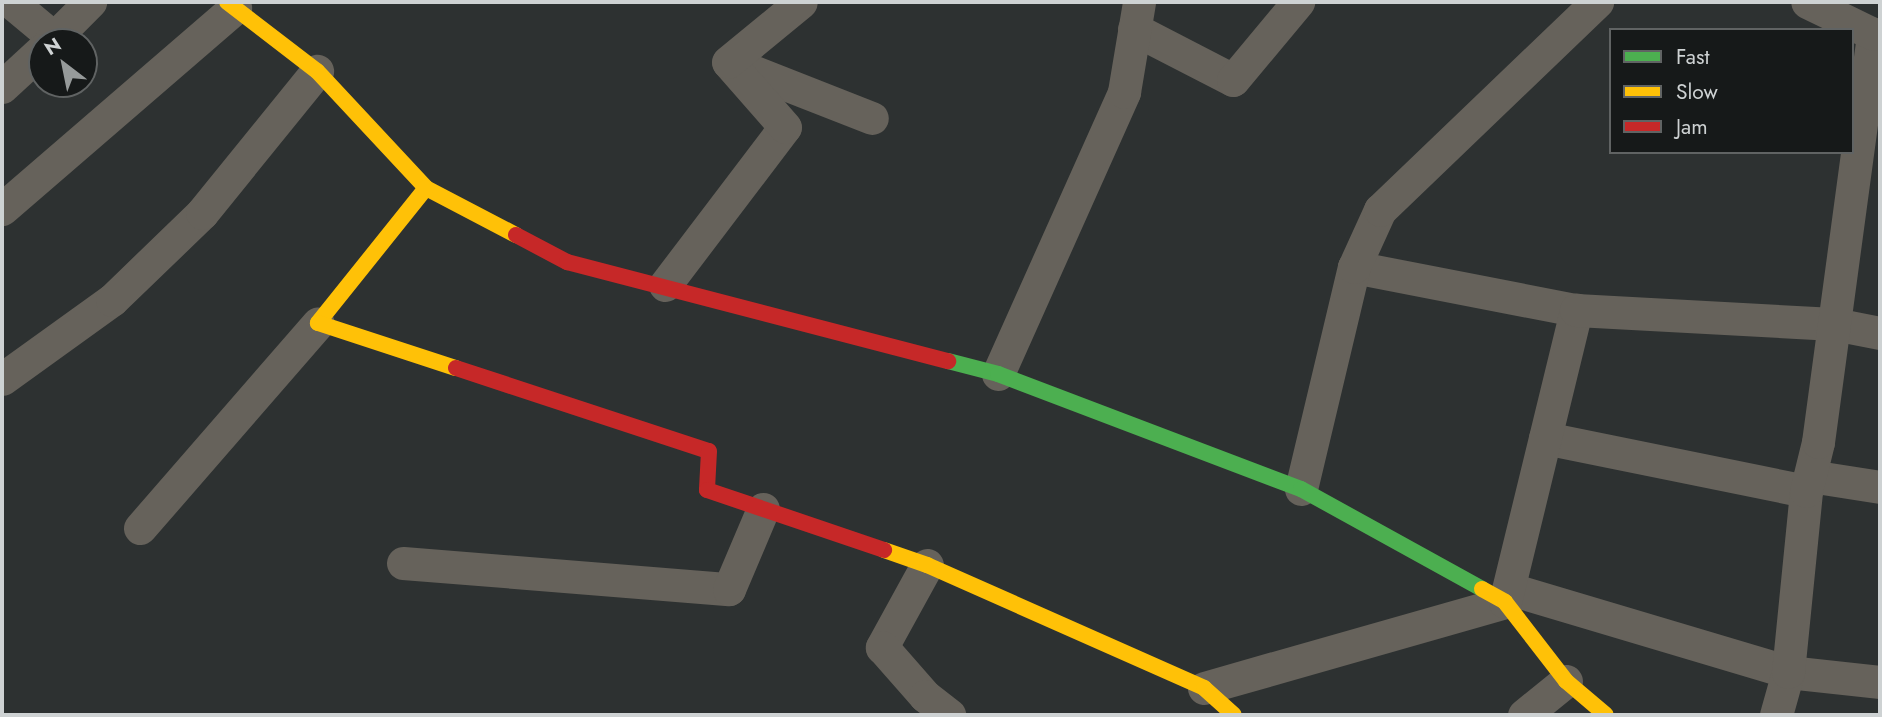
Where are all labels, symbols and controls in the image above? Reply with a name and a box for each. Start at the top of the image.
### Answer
north arrow [28,28,98,98]
legend [1609,28,1854,154]
text: N [39,31,66,62]
text: Fast [1676,42,1709,72]
text: Slow [1676,77,1718,107]
text: Jam [1676,112,1708,142]

